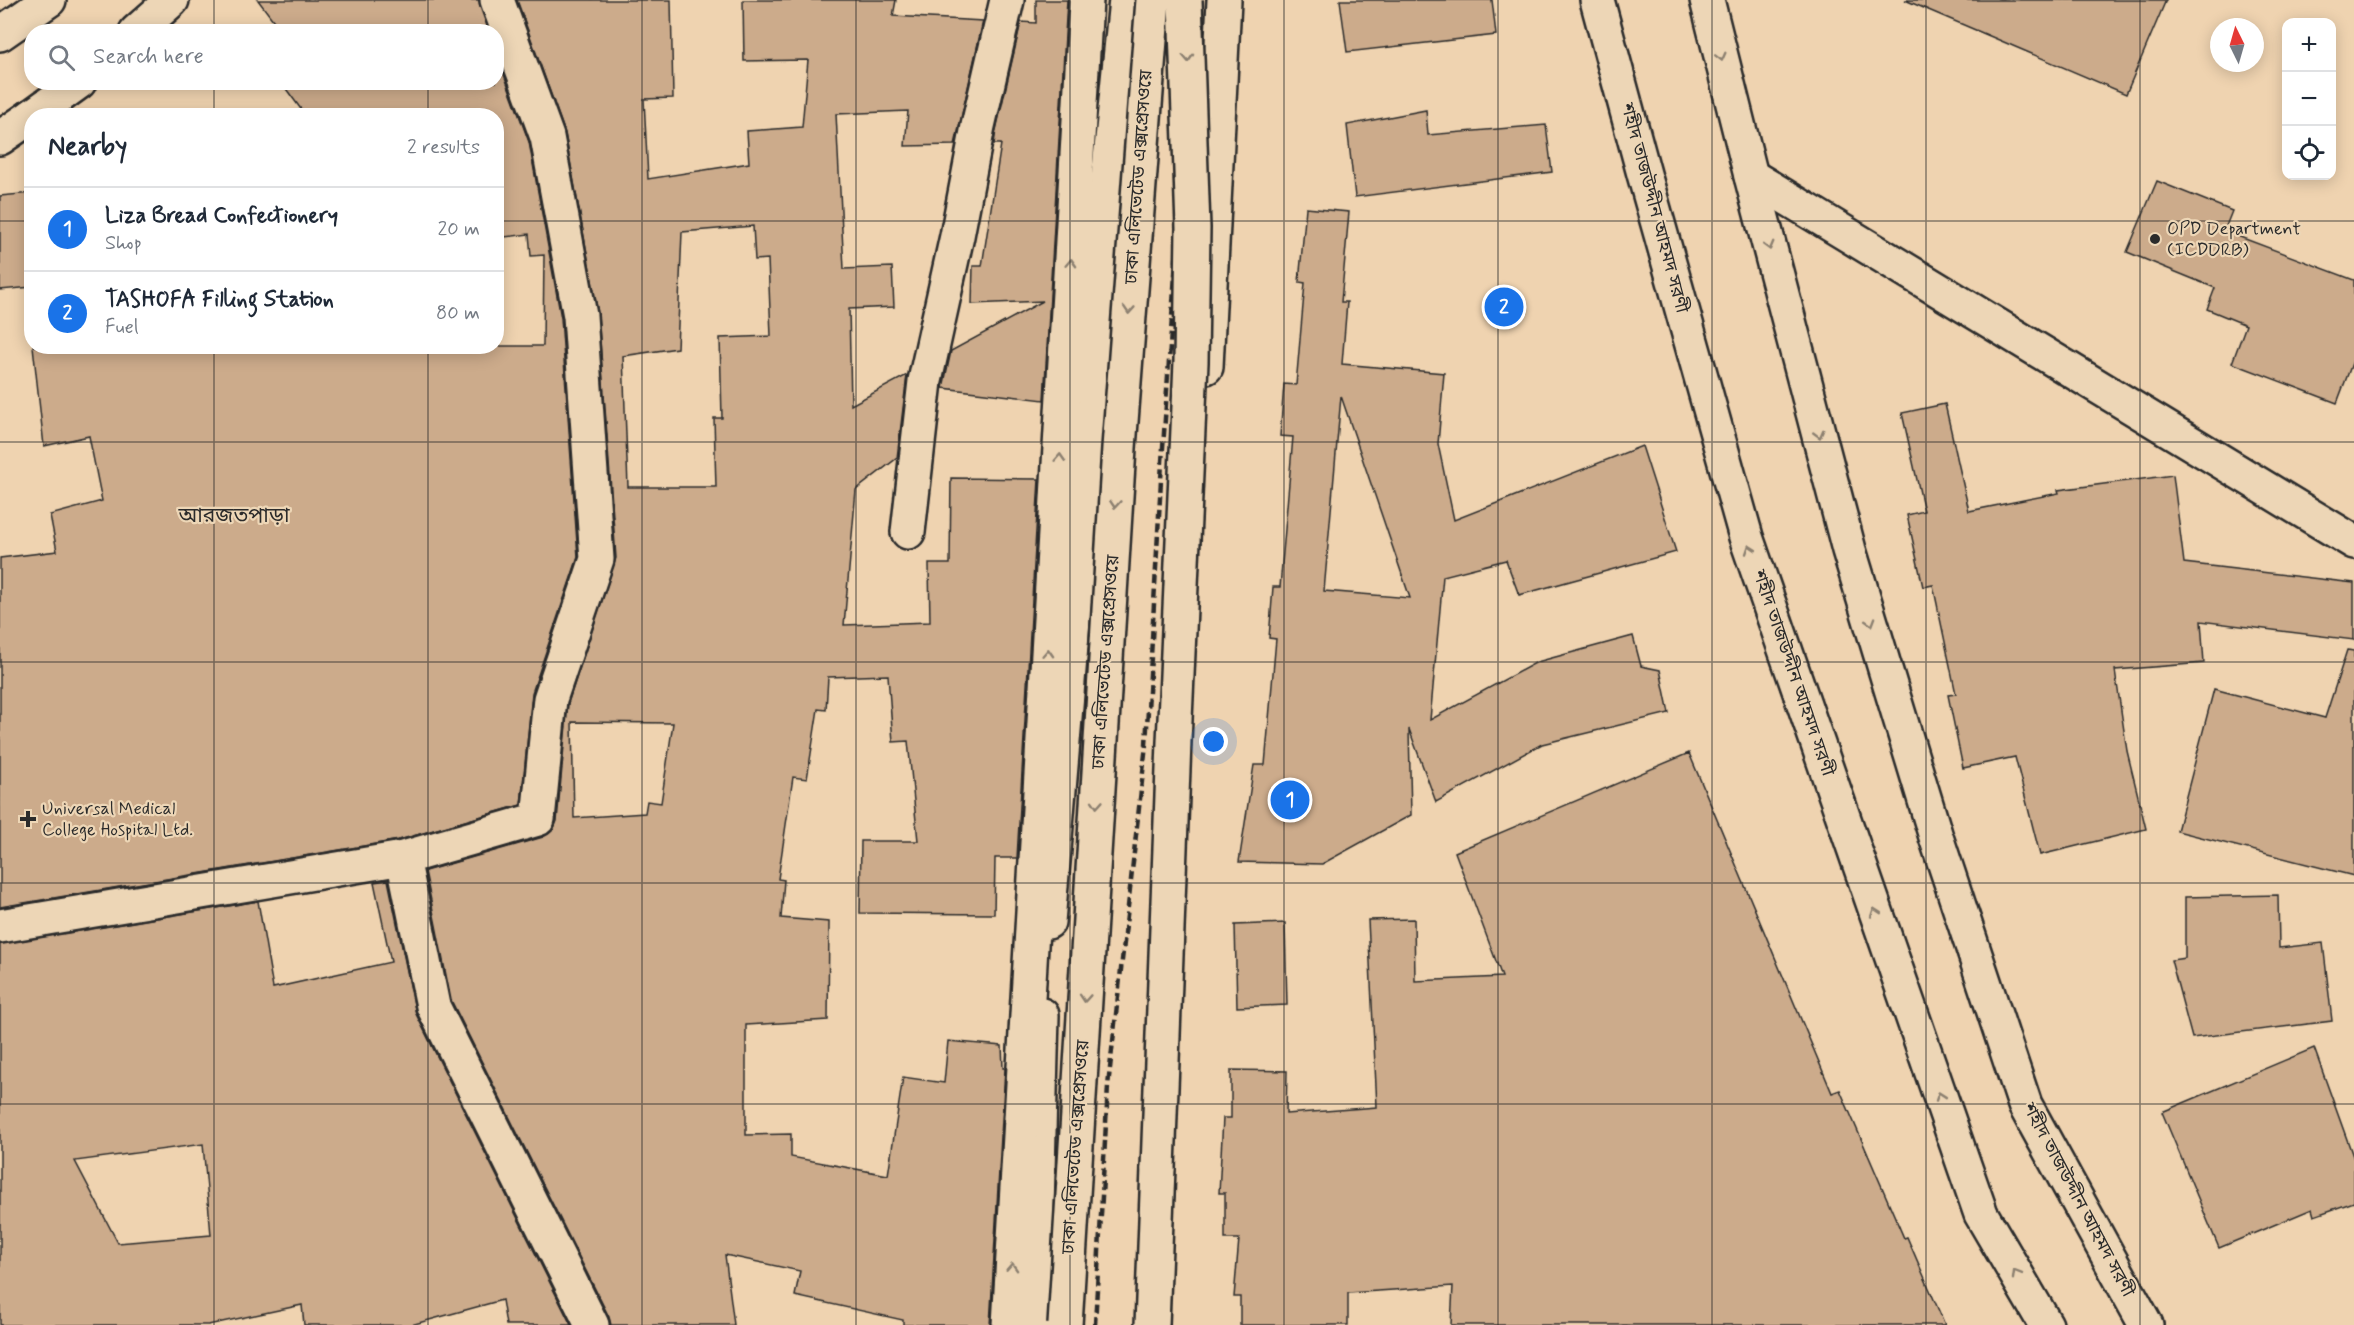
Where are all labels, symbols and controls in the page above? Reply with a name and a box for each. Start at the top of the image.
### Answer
north arrow [2210,18,2264,72]
map controls [2282,18,2336,180]
button: + [2282,18,2336,72]
search box [24,24,504,90]
icon: search [45,41,78,74]
text: Search here [93,43,204,71]
one-way arrow [1714,52,1727,62]
one-way arrow [1182,54,1195,63]
street label: ঢাকা এলিভেটেড এক্সপ্রেসওয়ে [1119,68,1159,286]
button: − [2282,72,2336,126]
street label: শহীদ তাজউদ্দীন আহমদ সরণী [1614,99,1694,316]
button: locate [2282,126,2336,180]
text: Nearby [48,130,127,164]
text: 2 results [407,134,480,161]
text: Liza Bread Confectionery [105,202,338,230]
text: 1 [63,216,72,243]
text: 20 m [437,216,480,243]
place label: OPD Department (ICDDRB) [2167,217,2301,262]
text: Shop [105,230,142,257]
marker: OPD Department (ICDDRB) [2148,232,2162,246]
one-way arrow [1762,240,1774,251]
one-way arrow [1064,259,1077,268]
pin: 2 [1484,284,1524,330]
text: TASHOFA Filling Station [105,286,334,314]
text: 2 [63,300,72,327]
text: 80 m [436,300,480,327]
one-way arrow [1123,305,1136,314]
text: Fuel [105,314,139,341]
one-way arrow [1811,429,1824,439]
one-way arrow [1053,453,1066,462]
one-way arrow [1109,500,1122,509]
district label: আরজতপাড়া [178,502,290,530]
one-way arrow [1745,544,1758,555]
street label: ঢাকা এলিভেটেড এক্সপ্রেসওয়ে [1086,553,1126,771]
street label: শহীদ তাজউদ্দীন আহমদ সরণী [1746,566,1840,779]
one-way arrow [1864,616,1876,627]
one-way arrow [1042,648,1055,657]
your location [1199,727,1228,756]
pin: 1 [1270,778,1310,822]
place label: Universal Medical College Hospital Ltd. [42,797,193,842]
one-way arrow [1091,799,1104,808]
marker: Universal Medical College Hospital Ltd. [19,810,37,828]
one-way arrow [1870,907,1883,918]
one-way arrow [1079,994,1092,1003]
street label: ঢাকা এলিভেটেড এক্সপ্রেসওয়ে [1056,1038,1096,1256]
one-way arrow [1934,1091,1947,1102]
street label: শহীদ তাজউদ্দীন আহমদ সরণী [2016,1098,2140,1301]
one-way arrow [1006,1262,1019,1271]
one-way arrow [2012,1270,2023,1281]

